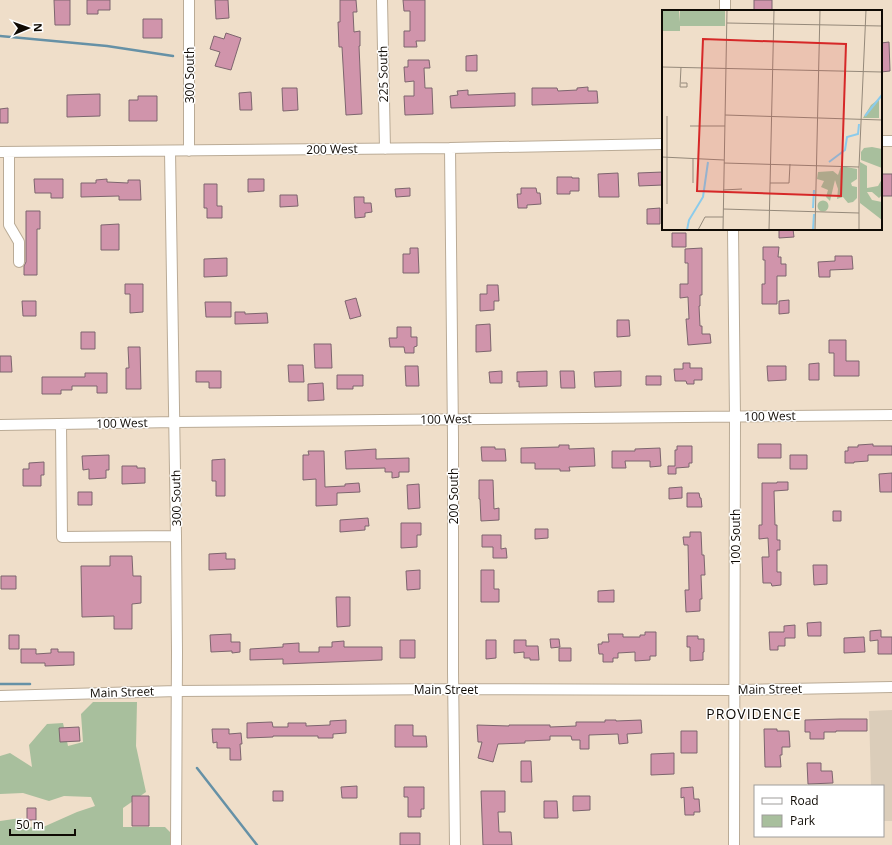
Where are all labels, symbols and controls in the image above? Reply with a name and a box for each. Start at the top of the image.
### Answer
north arrow [8,8,48,48]
inset map [662,10,882,230]
text: N [31,23,46,32]
street label: 225 South [374,46,392,102]
street label: 300 South [181,47,198,103]
street label: 200 West [306,140,358,158]
street label: 100 West [744,407,796,425]
street label: 100 West [420,410,472,428]
street label: 100 West [96,414,148,432]
street label: 200 South [445,468,462,524]
street label: 300 South [167,470,185,526]
street label: 100 South [727,509,744,565]
street label: Main Street [738,680,802,698]
street label: Main Street [414,681,478,698]
street label: Main Street [89,682,155,702]
district label: PROVIDENCE [706,704,802,723]
legend [754,785,884,837]
text: Road [790,792,819,809]
scale bar [10,811,75,837]
text: Park [790,812,816,829]
text: 50 m [16,816,44,833]

